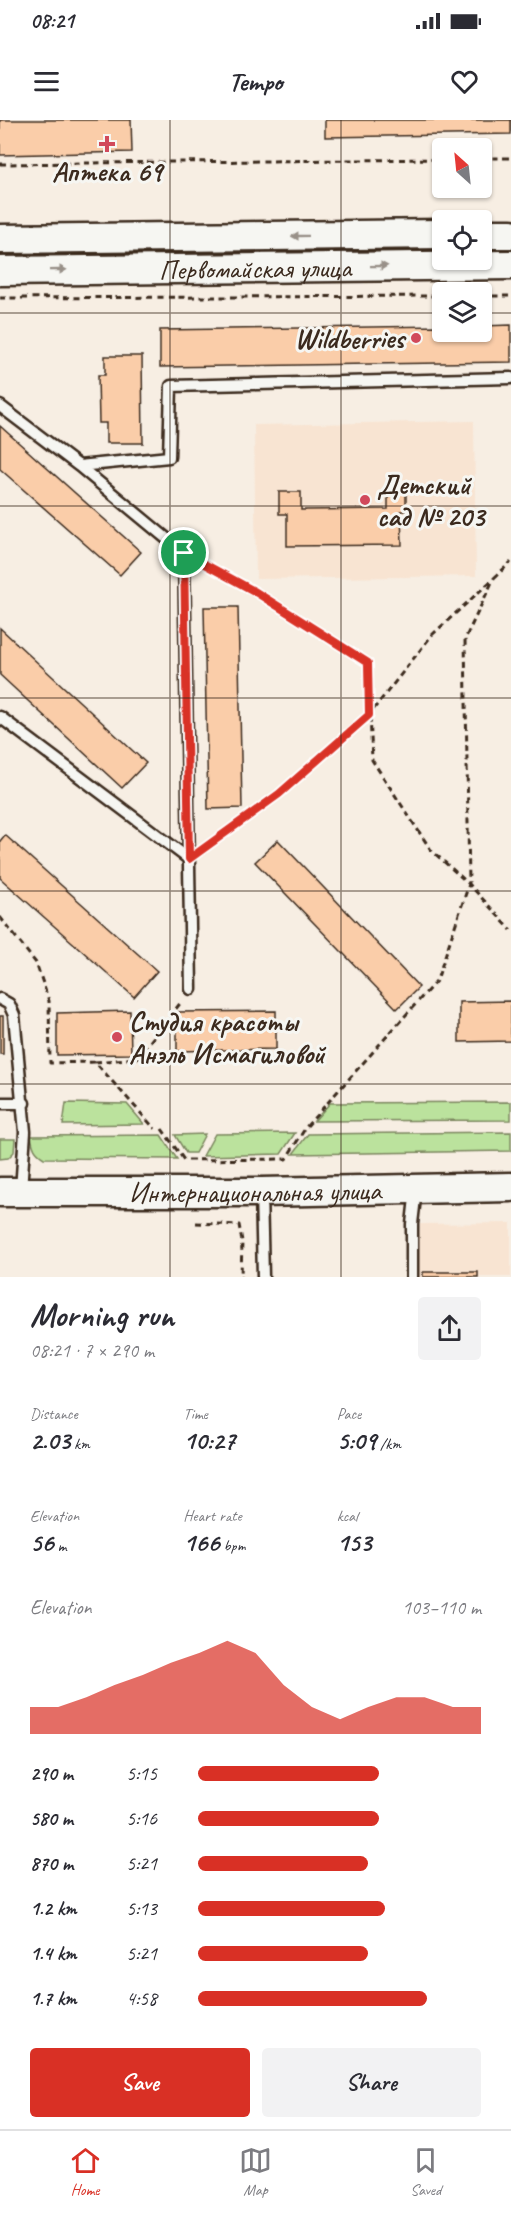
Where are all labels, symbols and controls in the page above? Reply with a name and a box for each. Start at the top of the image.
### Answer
text: 08:21 [30,7,74,35]
text: Tempo [228,64,283,98]
icon: menu [30,65,63,98]
icon: heart [448,65,481,98]
marker: Аптека 69 [100,137,114,151]
north arrow [432,138,492,198]
map controls [432,138,492,342]
place label: Аптека 69 [52,154,166,189]
button: locate [432,210,492,270]
one-way arrow [291,231,310,241]
street label: Первомайская улица [159,249,353,287]
one-way arrow [370,261,389,271]
one-way arrow [49,265,68,275]
button: layers [432,282,492,342]
place label: Wildberries [295,321,407,356]
marker: Wildberries [409,331,423,345]
place label: Детский сад № 203 [377,467,487,534]
marker: Детский сад № 203 [358,493,372,507]
pin [158,527,209,578]
icon: arrive [167,536,200,569]
place label: Студия красоты Анэль Исмагиловой [129,1004,327,1071]
marker: Студия красоты Анэль Исмагиловой [110,1030,124,1044]
street label: Интернациональная улица [129,1172,383,1210]
text: Morning run [30,1294,174,1336]
button: share [418,1297,481,1360]
text: 08:21 · 7 × 290 m [30,1338,154,1363]
text: Distance [30,1404,78,1424]
text: Time [183,1404,208,1424]
text: Pace [337,1404,361,1424]
text: 2.03 [30,1424,70,1457]
text: 10:27 [183,1424,235,1457]
text: 5:09 [337,1424,376,1457]
text: km [70,1434,90,1454]
text: /km [376,1434,401,1454]
text: Elevation [30,1506,79,1526]
text: Heart rate [183,1506,242,1526]
text: kcal [337,1506,358,1526]
text: 56 [30,1526,54,1559]
text: 166 [183,1526,220,1559]
text: 153 [337,1526,371,1559]
text: m [54,1536,66,1556]
text: bpm [220,1536,245,1556]
text: Elevation [30,1595,92,1620]
text: 103–110 m [402,1595,481,1620]
text: 290 m [30,1761,73,1786]
text: 5:15 [126,1761,157,1786]
text: 580 m [30,1806,73,1831]
text: 5:16 [126,1806,157,1831]
text: 870 m [30,1851,73,1876]
text: 5:21 [126,1851,157,1876]
text: 1.2 km [30,1896,77,1921]
text: 5:13 [126,1896,157,1921]
text: 1.4 km [30,1941,77,1966]
text: 5:21 [126,1941,157,1966]
text: 1.7 km [30,1986,76,2011]
text: 4:58 [126,1986,157,2011]
button: Save [30,2048,250,2117]
button: Share [262,2048,481,2117]
tab: Home [69,2144,102,2200]
tab: Map [239,2144,272,2200]
tab: Saved [409,2144,442,2200]

